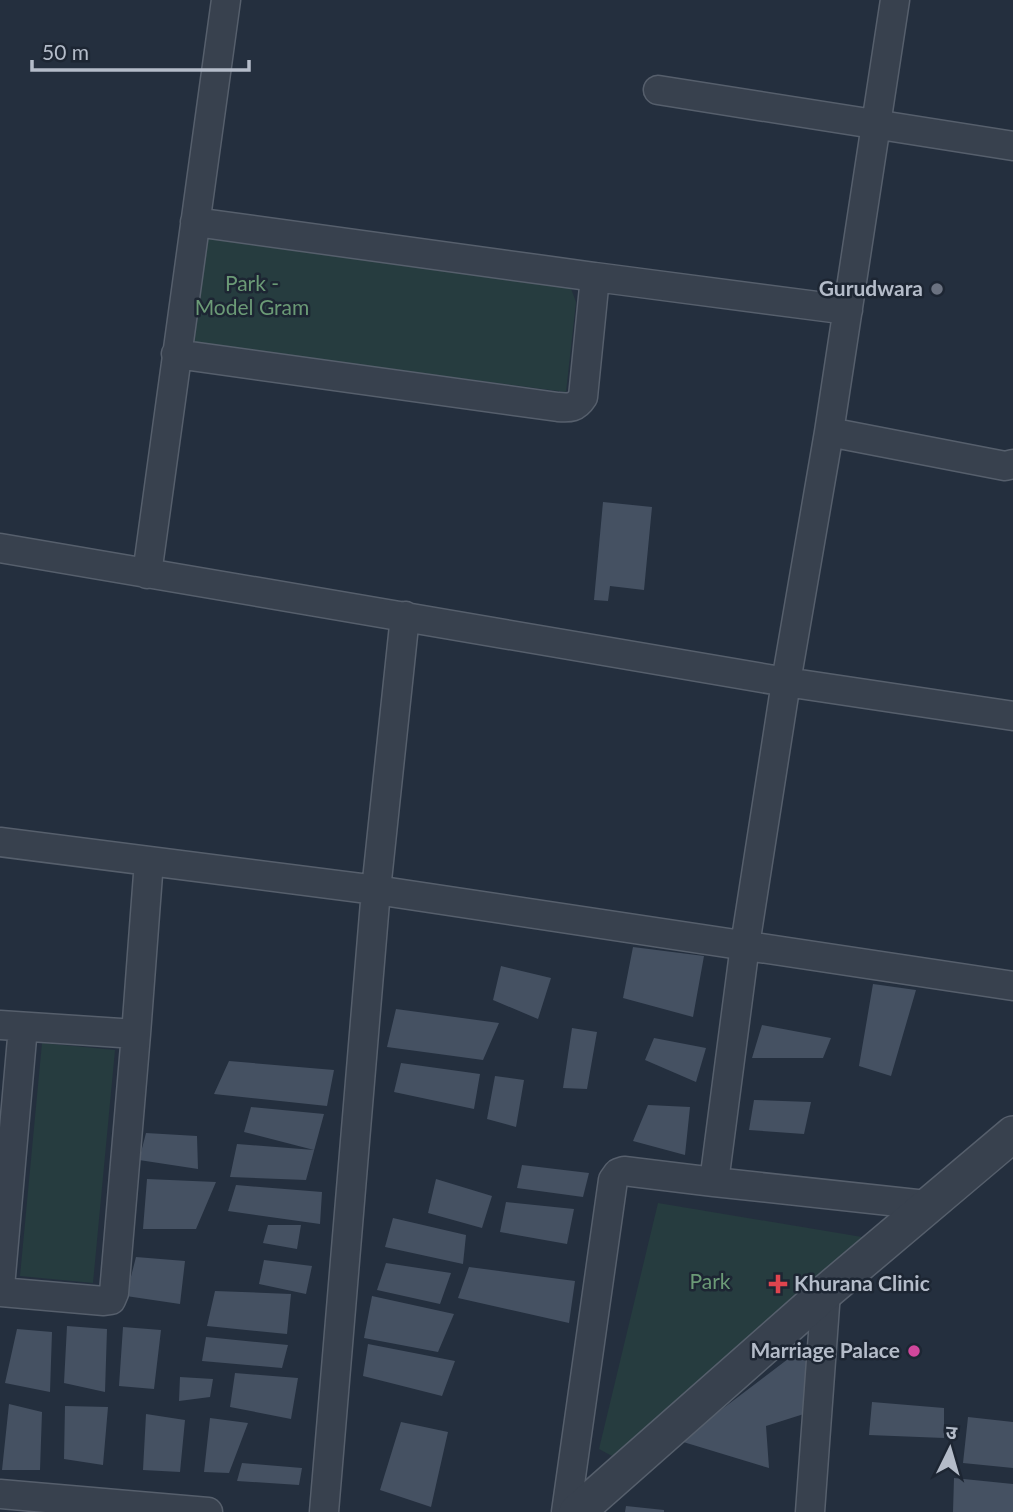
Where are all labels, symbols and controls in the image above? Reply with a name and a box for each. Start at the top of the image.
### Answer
scale bar [32,28,248,72]
text: 50 m [42,39,89,64]
park label: Park - Model Gram [195,270,309,319]
place label: Gurudwara [819,275,923,300]
marker: Gurudwara [929,281,945,297]
park label: Park [689,1268,731,1293]
place label: Khurana Clinic [794,1270,930,1295]
marker: Khurana Clinic [768,1274,788,1294]
place label: Marriage Palace [751,1337,900,1362]
marker: Marriage Palace [906,1343,922,1359]
north arrow [915,1414,985,1484]
text: उ [945,1420,959,1444]

